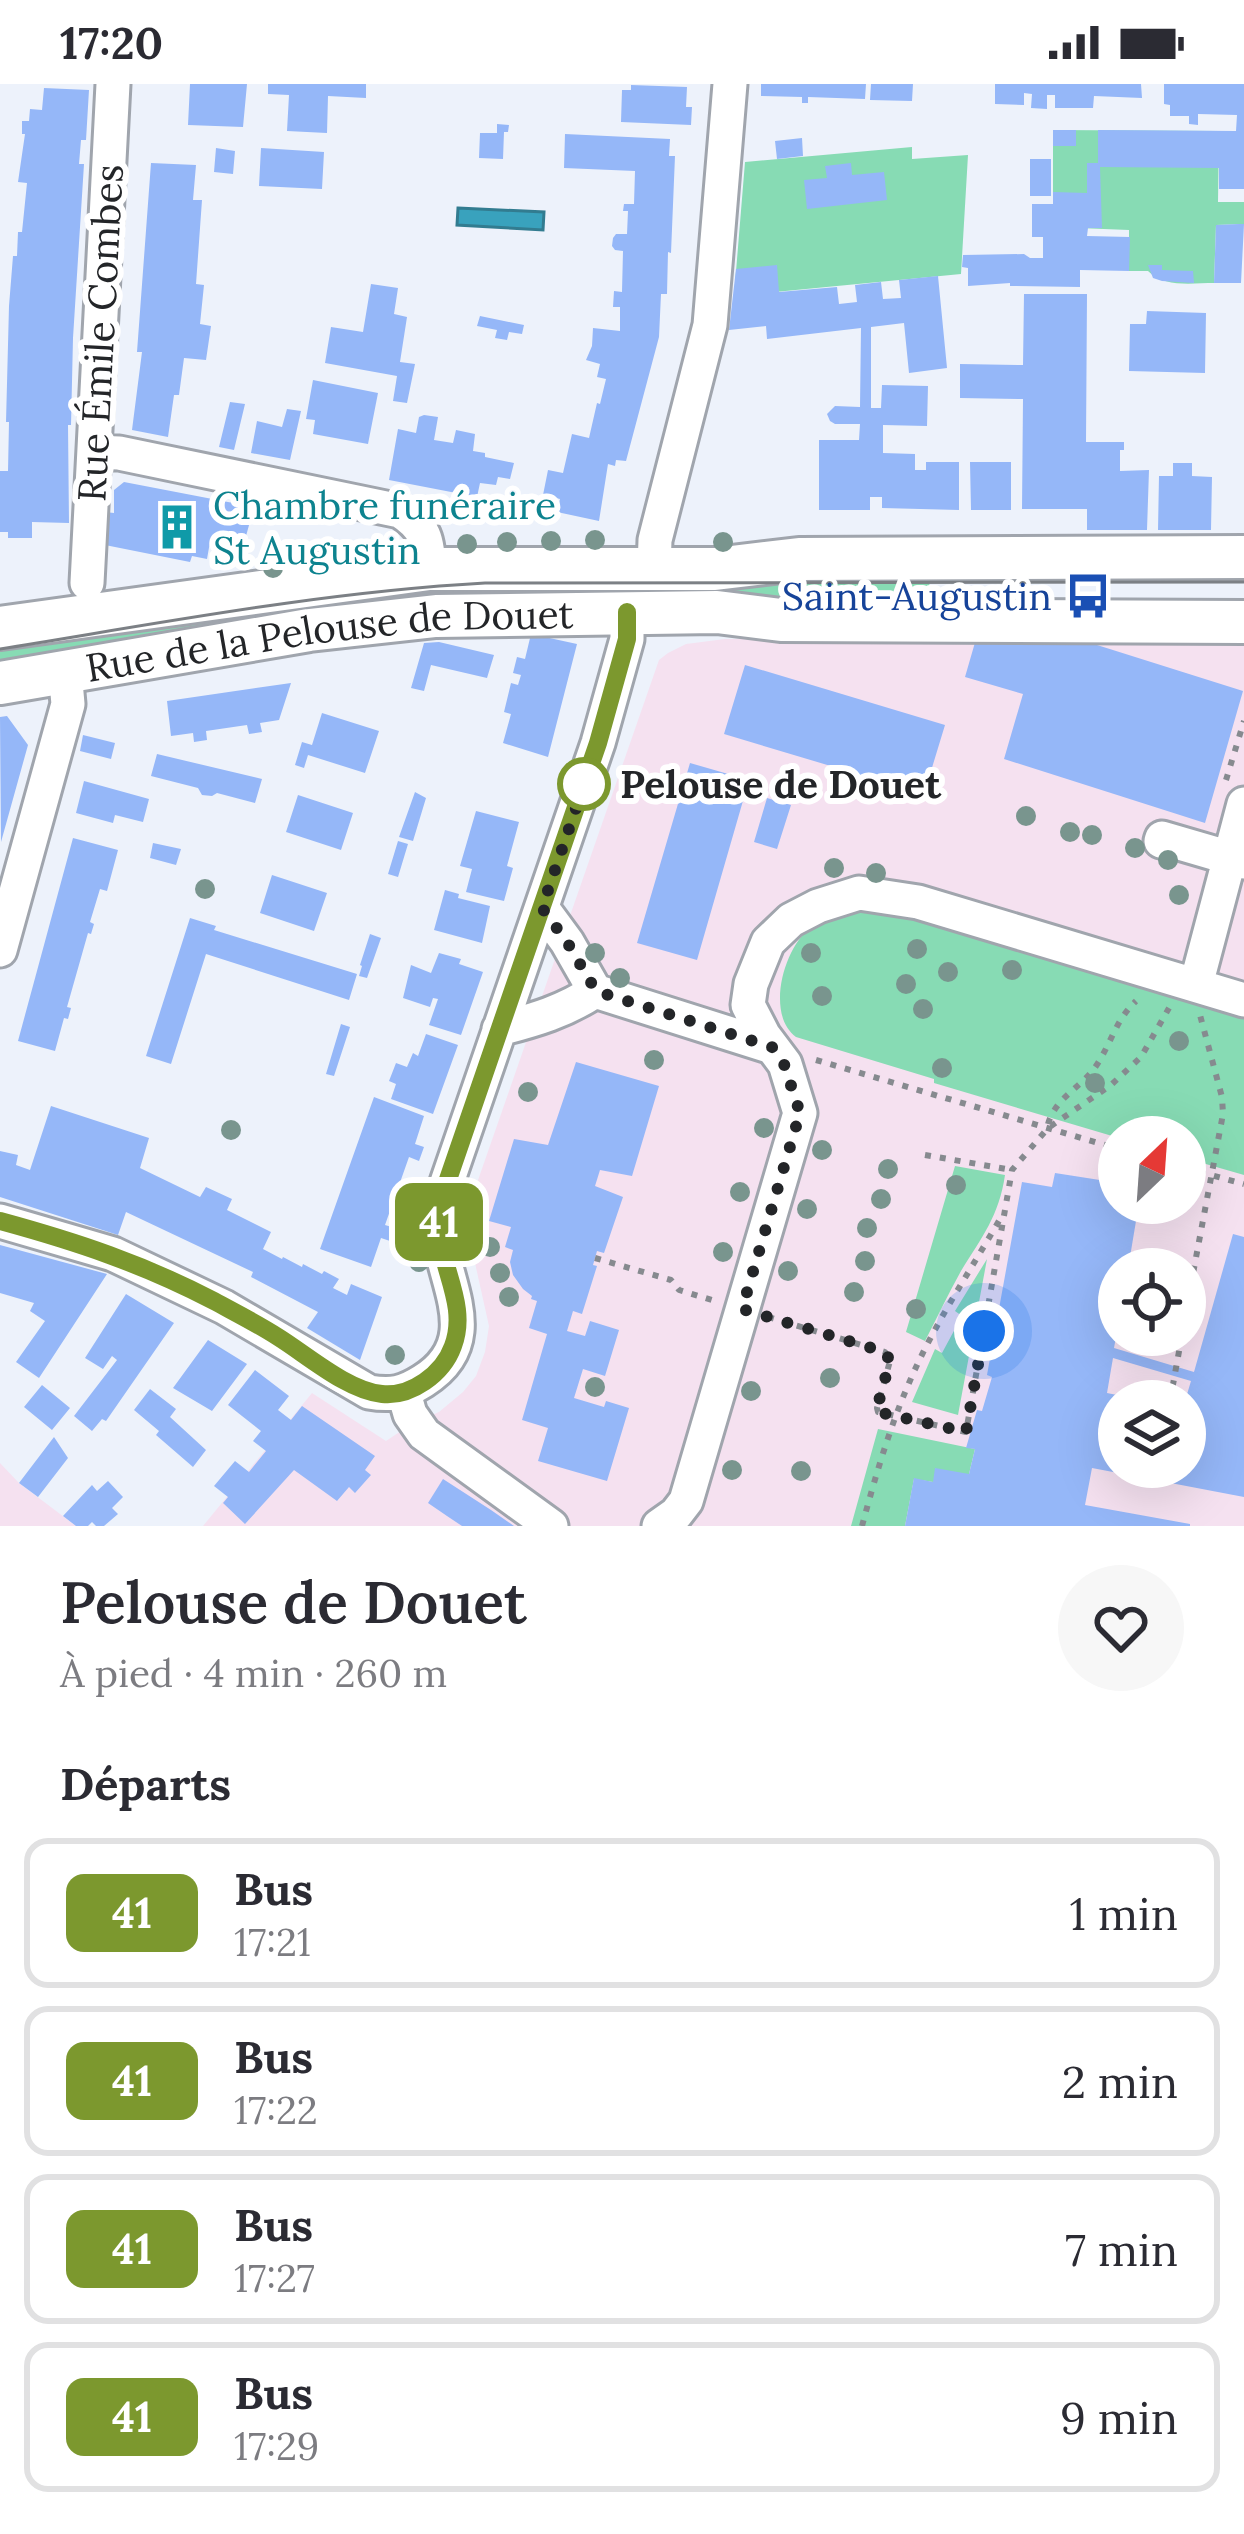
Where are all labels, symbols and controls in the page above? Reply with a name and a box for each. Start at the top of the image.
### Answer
text: 17:20 [60,14,163,71]
street label: Rue Émile Combes [66,163,134,503]
place label: Chambre funéraire St Augustin [213,480,556,575]
building icon: Chambre funéraire St Augustin [152,502,202,552]
place label: Saint-Augustin [782,571,1052,621]
bus stop icon: Saint-Augustin [1063,571,1113,621]
street label: Rue de la Pelouse de Douet [82,589,574,693]
marker: Pelouse de Douet [559,759,609,809]
place label: Pelouse de Douet [620,759,942,809]
north arrow [1098,1116,1206,1224]
map controls [1098,1116,1206,1488]
line badge: 41 [385,1183,493,1261]
text: 41 [419,1195,459,1249]
button: locate [1098,1248,1206,1356]
your location [954,1301,1014,1361]
button: layers [1098,1380,1206,1488]
button: heart [1058,1565,1184,1691]
text: Pelouse de Douet [60,1566,527,1639]
text: À pied · 4 min · 260 m [60,1648,447,1698]
text: Départs [60,1755,231,1812]
text: Bus [234,1860,313,1917]
text: 1 min [1070,1885,1178,1942]
text: 41 [112,1886,152,1940]
text: 17:21 [234,1917,311,1967]
text: Bus [234,2028,313,2085]
text: 2 min [1062,2053,1178,2110]
text: 41 [112,2054,152,2108]
text: 17:22 [234,2085,318,2135]
text: Bus [234,2196,313,2253]
text: 7 min [1065,2221,1178,2278]
text: 41 [112,2222,152,2276]
text: 17:27 [234,2253,315,2303]
text: Bus [234,2364,313,2421]
text: 9 min [1060,2389,1178,2446]
text: 41 [112,2390,152,2444]
text: 17:29 [234,2421,319,2471]

